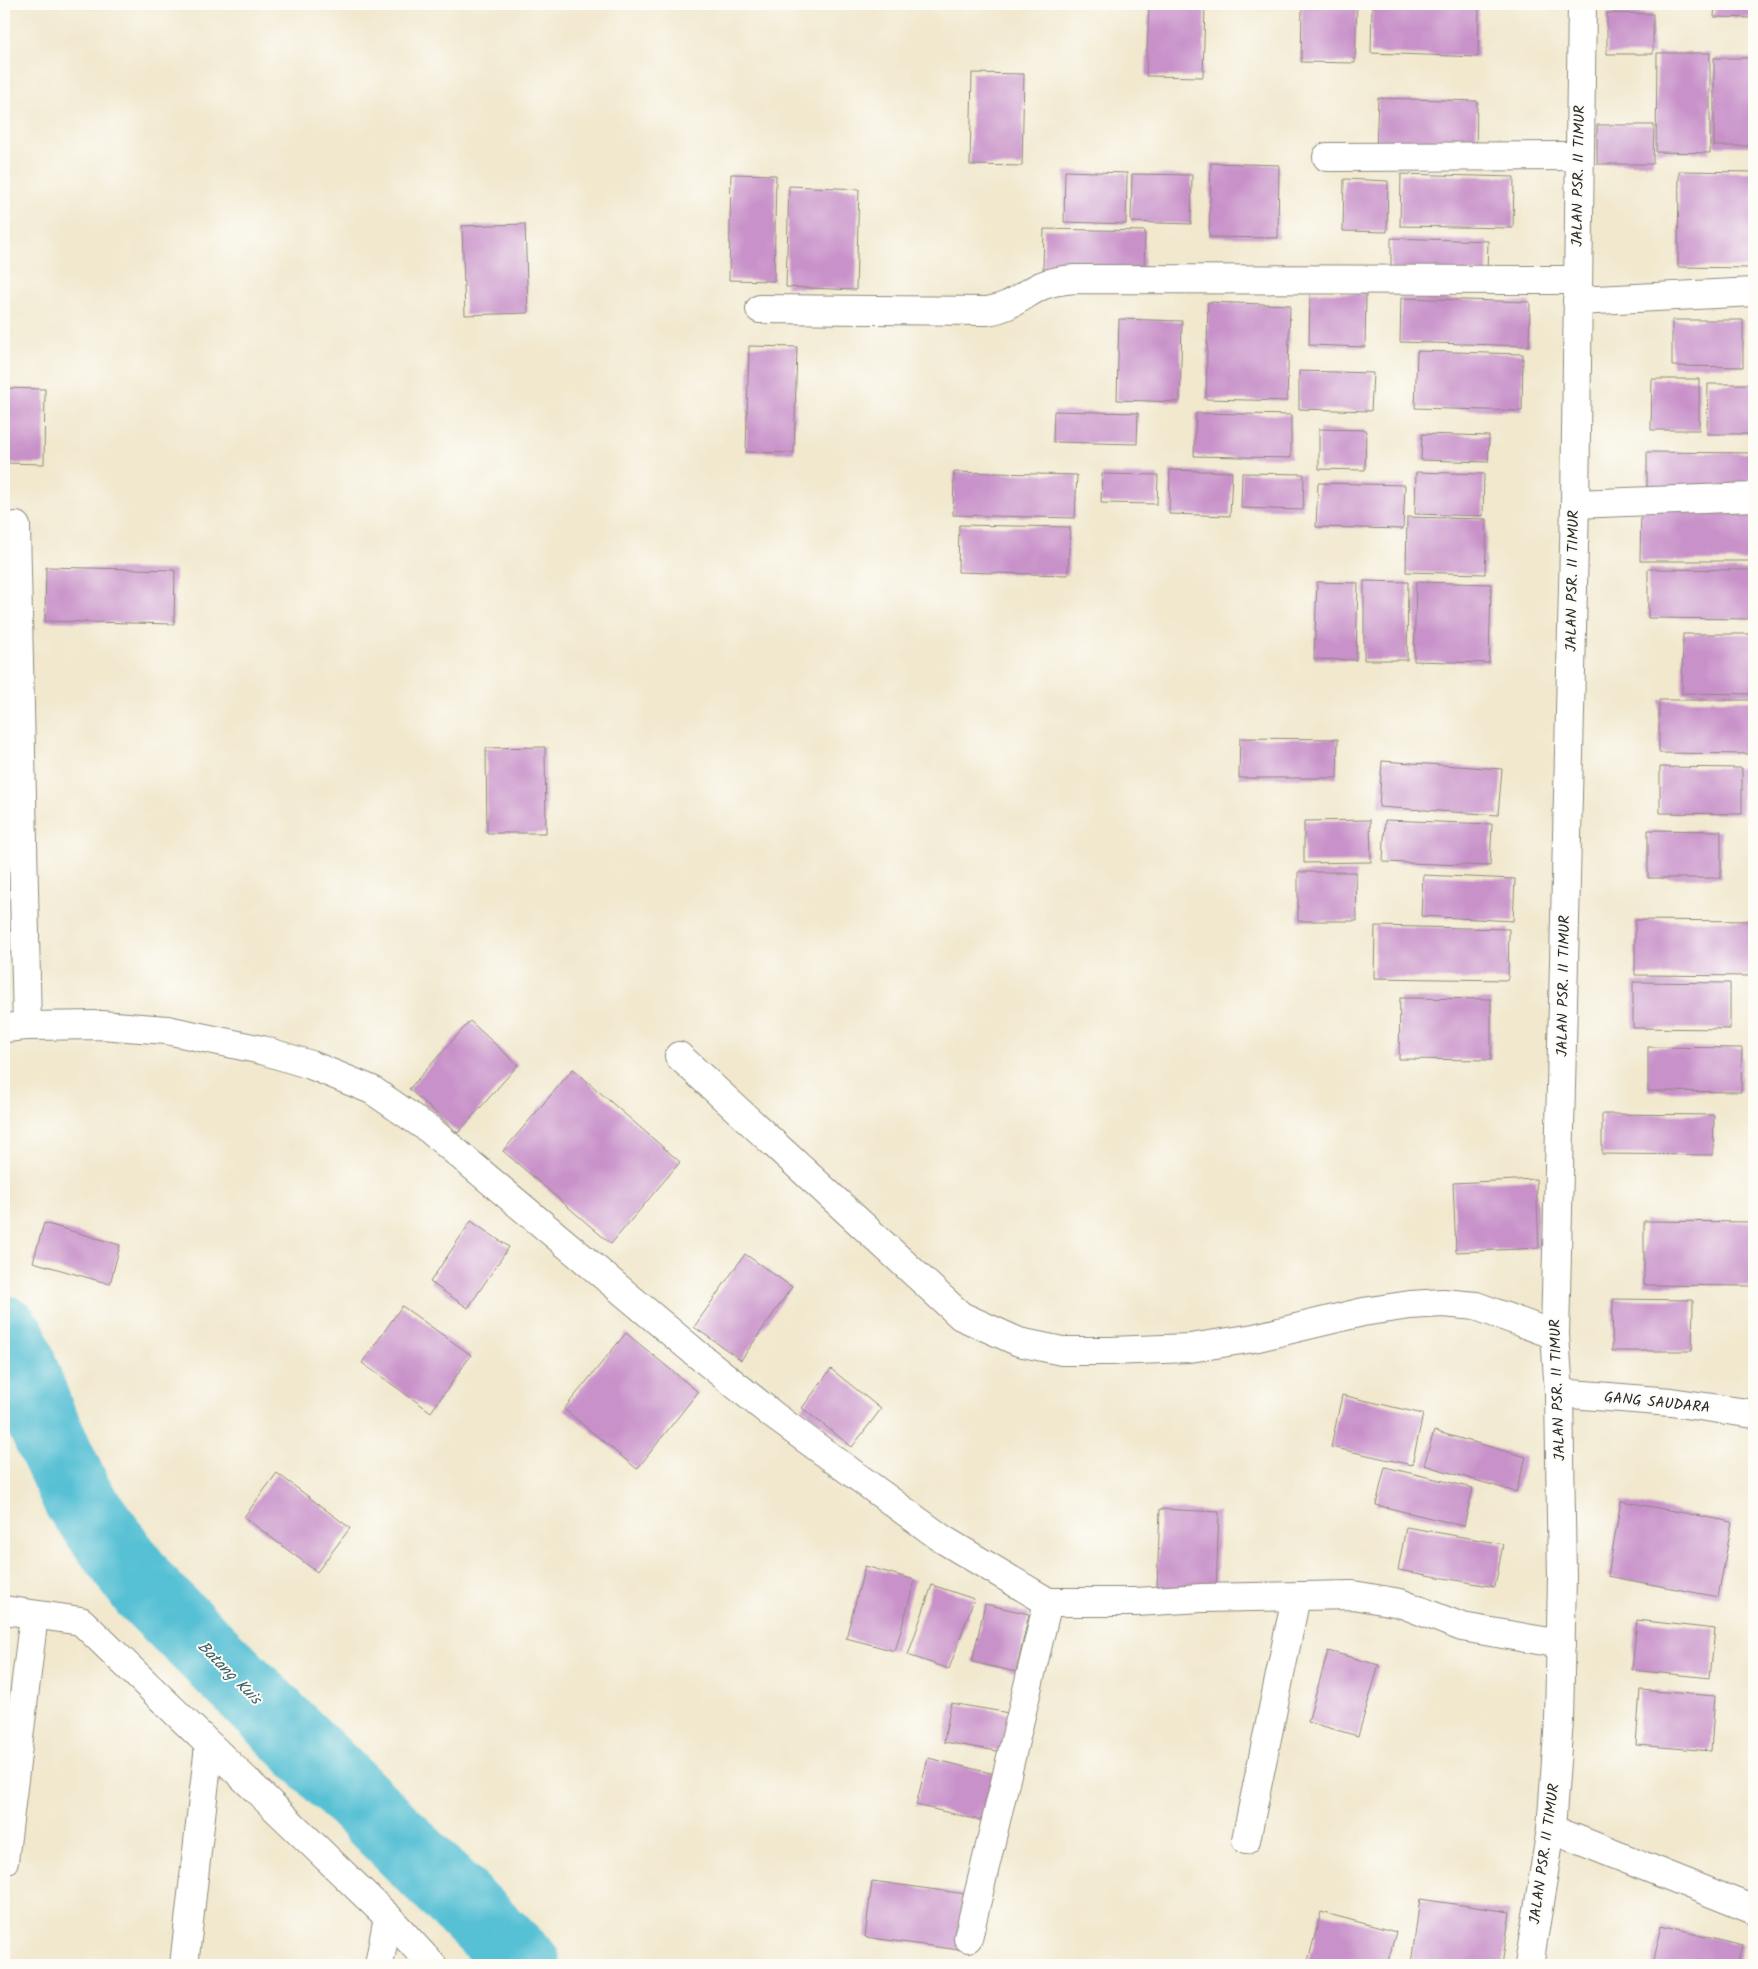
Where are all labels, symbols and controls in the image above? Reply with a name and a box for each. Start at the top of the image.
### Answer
street label: JALAN PSR. II TIMUR [1566,105,1592,247]
street label: JALAN PSR. II TIMUR [1560,510,1586,652]
street label: JALAN PSR. II TIMUR [1551,915,1577,1057]
street label: JALAN PSR. II TIMUR [1544,1319,1572,1461]
street label: GANG SAUDARA [1603,1386,1711,1420]
water label: Batang Kuis [191,1635,268,1712]
street label: JALAN PSR. II TIMUR [1523,1782,1567,1926]

